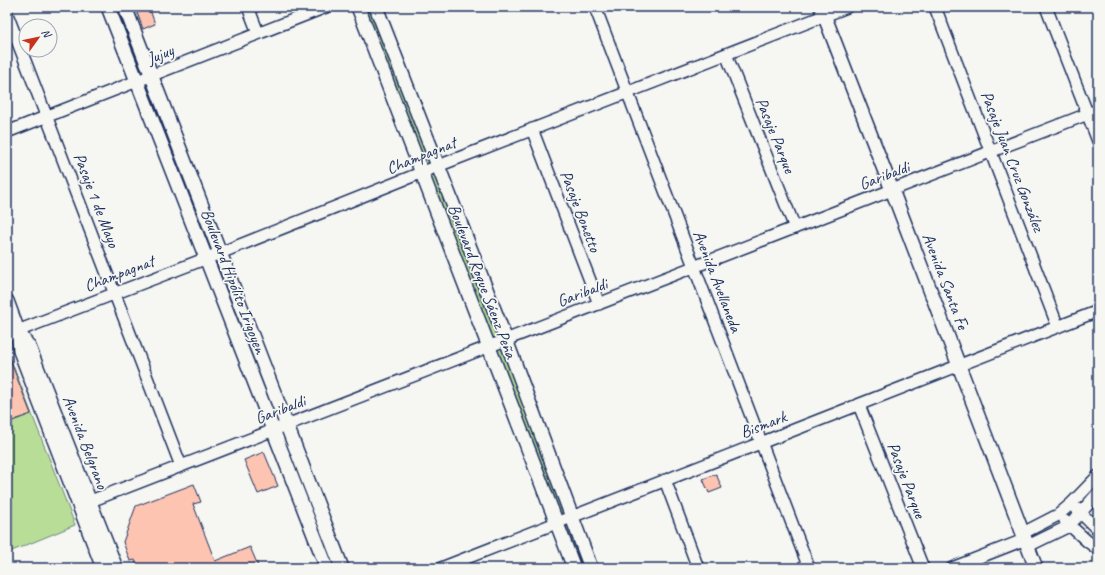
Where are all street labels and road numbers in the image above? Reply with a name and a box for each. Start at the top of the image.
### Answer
street label: Jujuy [143,39,178,70]
street label: Pasaje Juan Cruz González [976,88,1050,236]
street label: Pasaje Parque [751,94,801,177]
street label: Champagnat [383,131,461,179]
street label: Pasaje 1 de Mayo [69,150,124,251]
street label: Garibaldi [856,156,914,195]
street label: Pasaje Bonetto [555,167,606,256]
street label: Boulevard Roque Sáenz Peña [443,201,522,363]
street label: Boulevard Hipólito Irigoyen [196,206,271,358]
street label: Avenida Avellaneda [688,227,747,337]
street label: Avenida Santa Fe [918,230,974,334]
street label: Champagnat [81,250,159,296]
street label: Garibaldi [554,273,612,312]
street label: Garibaldi [252,390,310,429]
street label: Avenida Belgrano [58,393,113,493]
street label: Bismark [737,406,791,443]
street label: Pasaje Parque [883,439,931,522]

